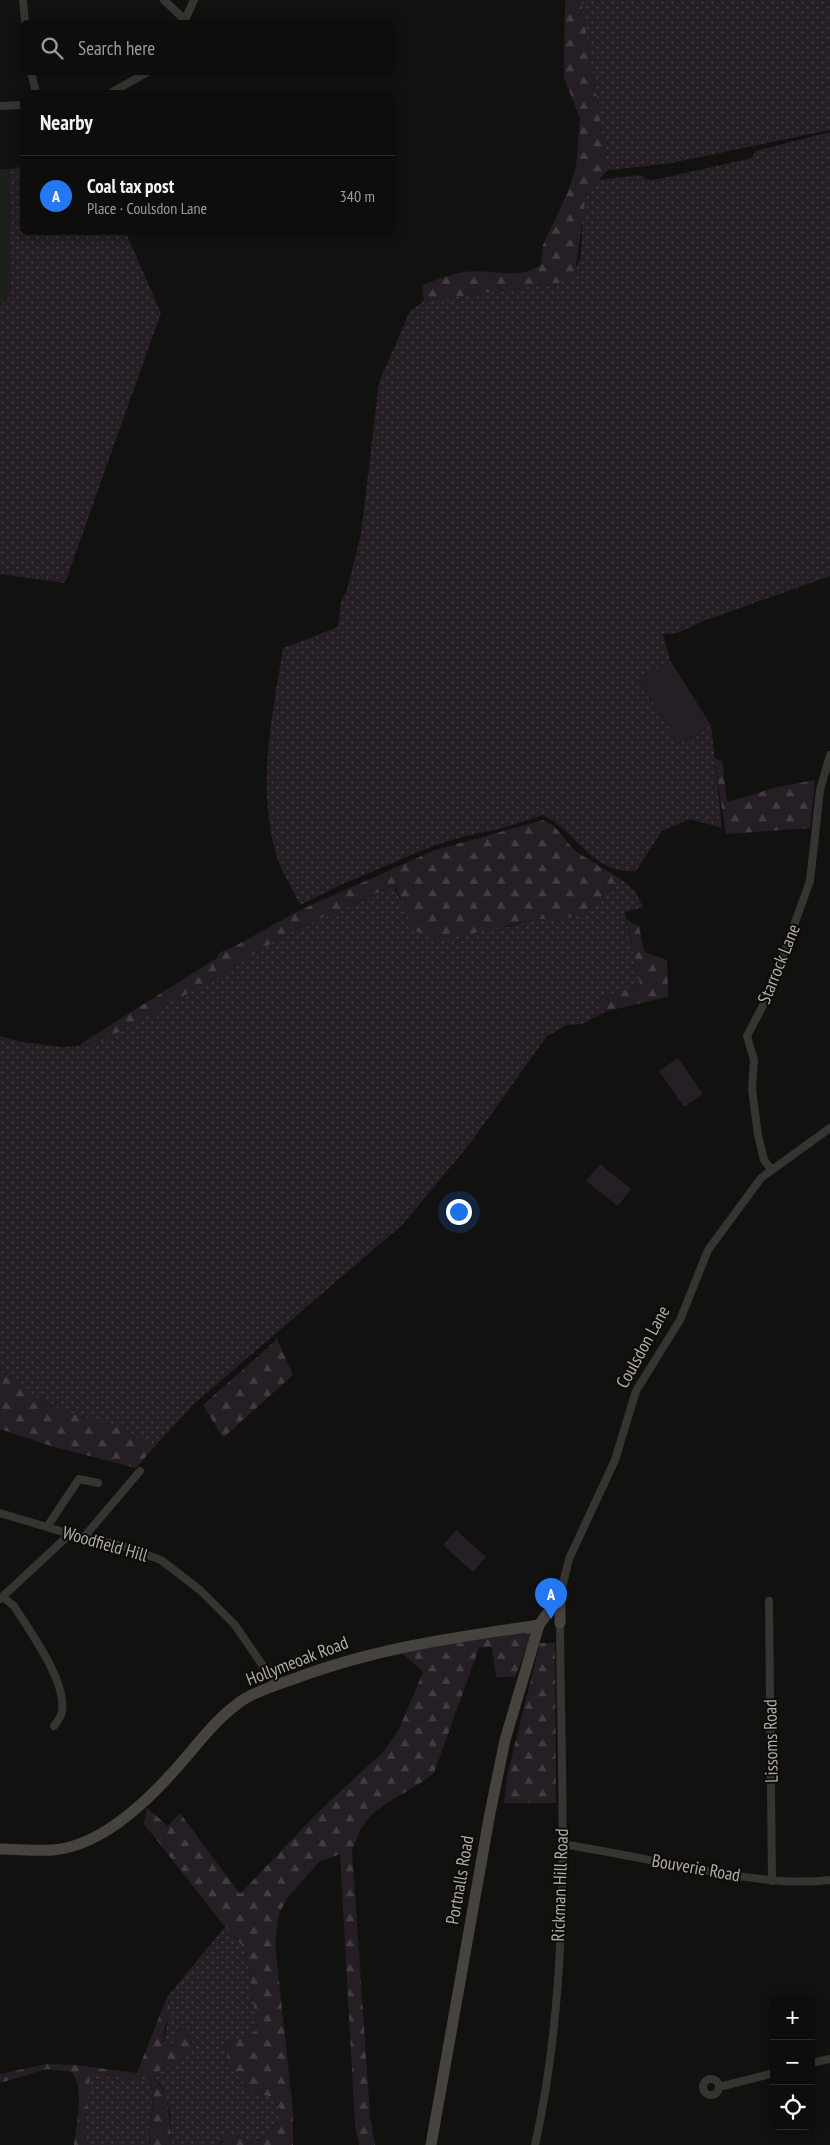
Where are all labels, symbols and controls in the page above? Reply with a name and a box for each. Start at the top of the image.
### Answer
search box [20,20,395,75]
icon: search [38,34,66,62]
text: Search here [78,36,155,60]
text: Nearby [40,109,93,136]
text: Coal tax post [87,174,174,198]
text: A [52,186,60,206]
text: 340 m [340,186,375,206]
text: Place · Coulsdon Lane [87,198,207,218]
street label: Starrock Lane [752,921,805,1007]
your location [446,1199,472,1225]
street label: Coulsdon Lane [611,1302,675,1392]
street label: Woodfield Hill [60,1520,151,1567]
pin: A [535,1578,567,1619]
street label: Hollymeoak Road [242,1631,351,1691]
street label: Lissoms Road [758,1699,783,1783]
street label: Rickman Hill Road [546,1828,573,1942]
street label: Portnalls Road [440,1834,479,1926]
street label: Bouverie Road [650,1848,742,1887]
map controls [770,1995,815,2130]
button: + [770,1995,815,2040]
button: − [770,2040,815,2085]
button: locate [770,2085,815,2130]

